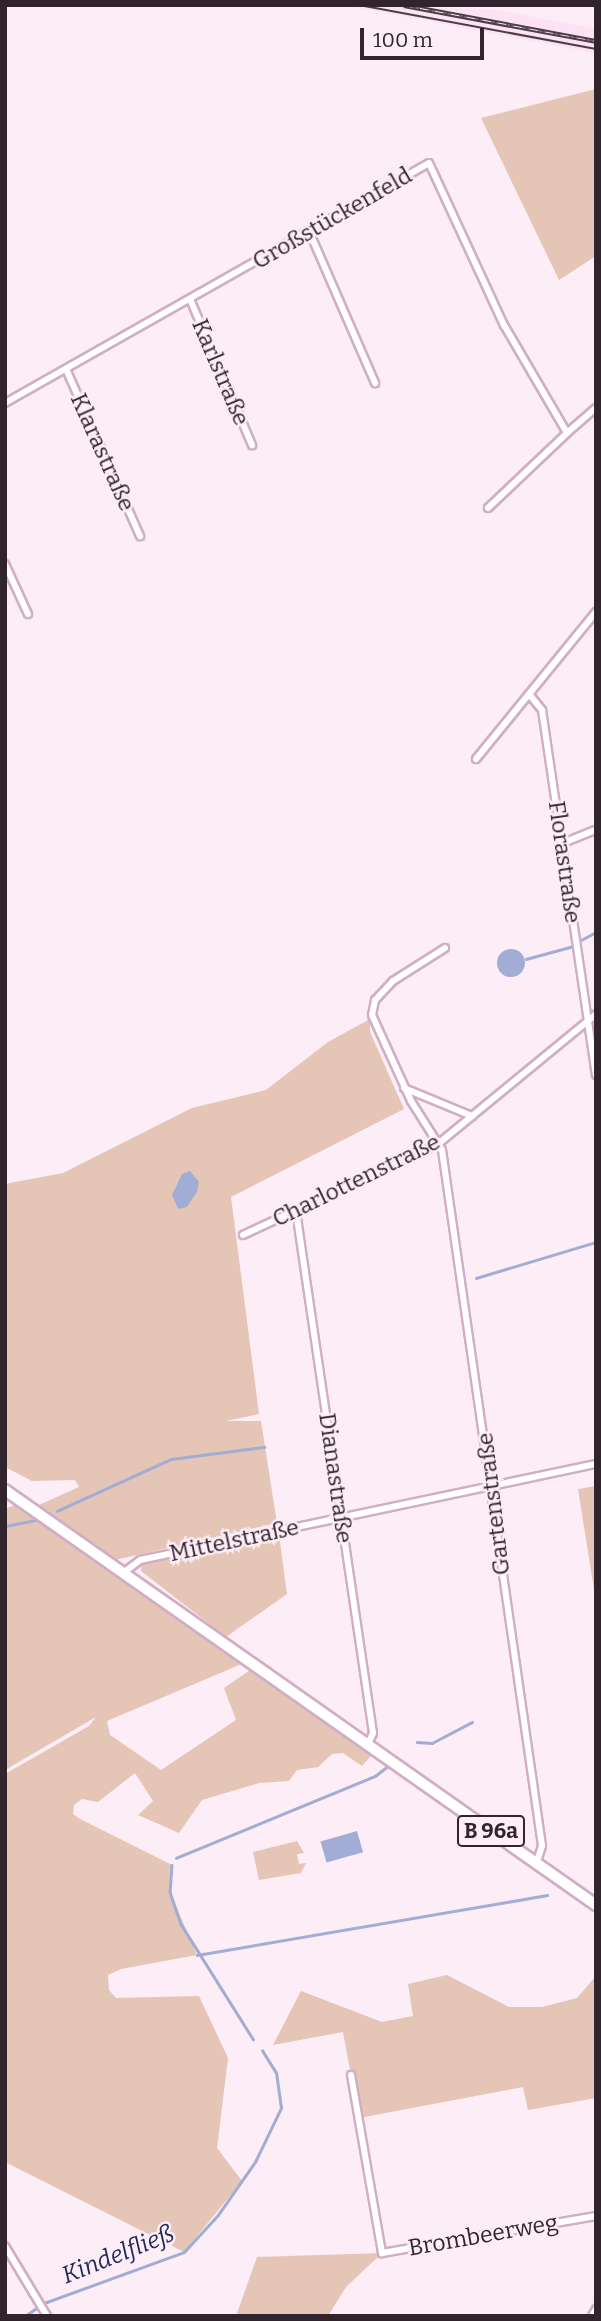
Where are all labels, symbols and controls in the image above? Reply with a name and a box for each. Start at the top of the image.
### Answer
scale bar [363,14,487,58]
text: 100 m [373,27,433,53]
street label: Großstückenfeld [247,161,417,275]
street label: Karlstraße [186,315,256,429]
street label: Klarastraße [65,389,141,515]
street label: Florastraße [543,799,587,925]
street label: Charlottenstraße [268,1128,444,1232]
street label: Dianastraße [313,1411,359,1545]
street label: Gartenstraße [471,1431,515,1577]
street label: Mittelstraße [167,1513,301,1567]
road number: B 96a [456,1814,526,1848]
street label: Brombeerweg [406,2208,560,2262]
water label: Kindelfließ [58,2220,178,2290]

